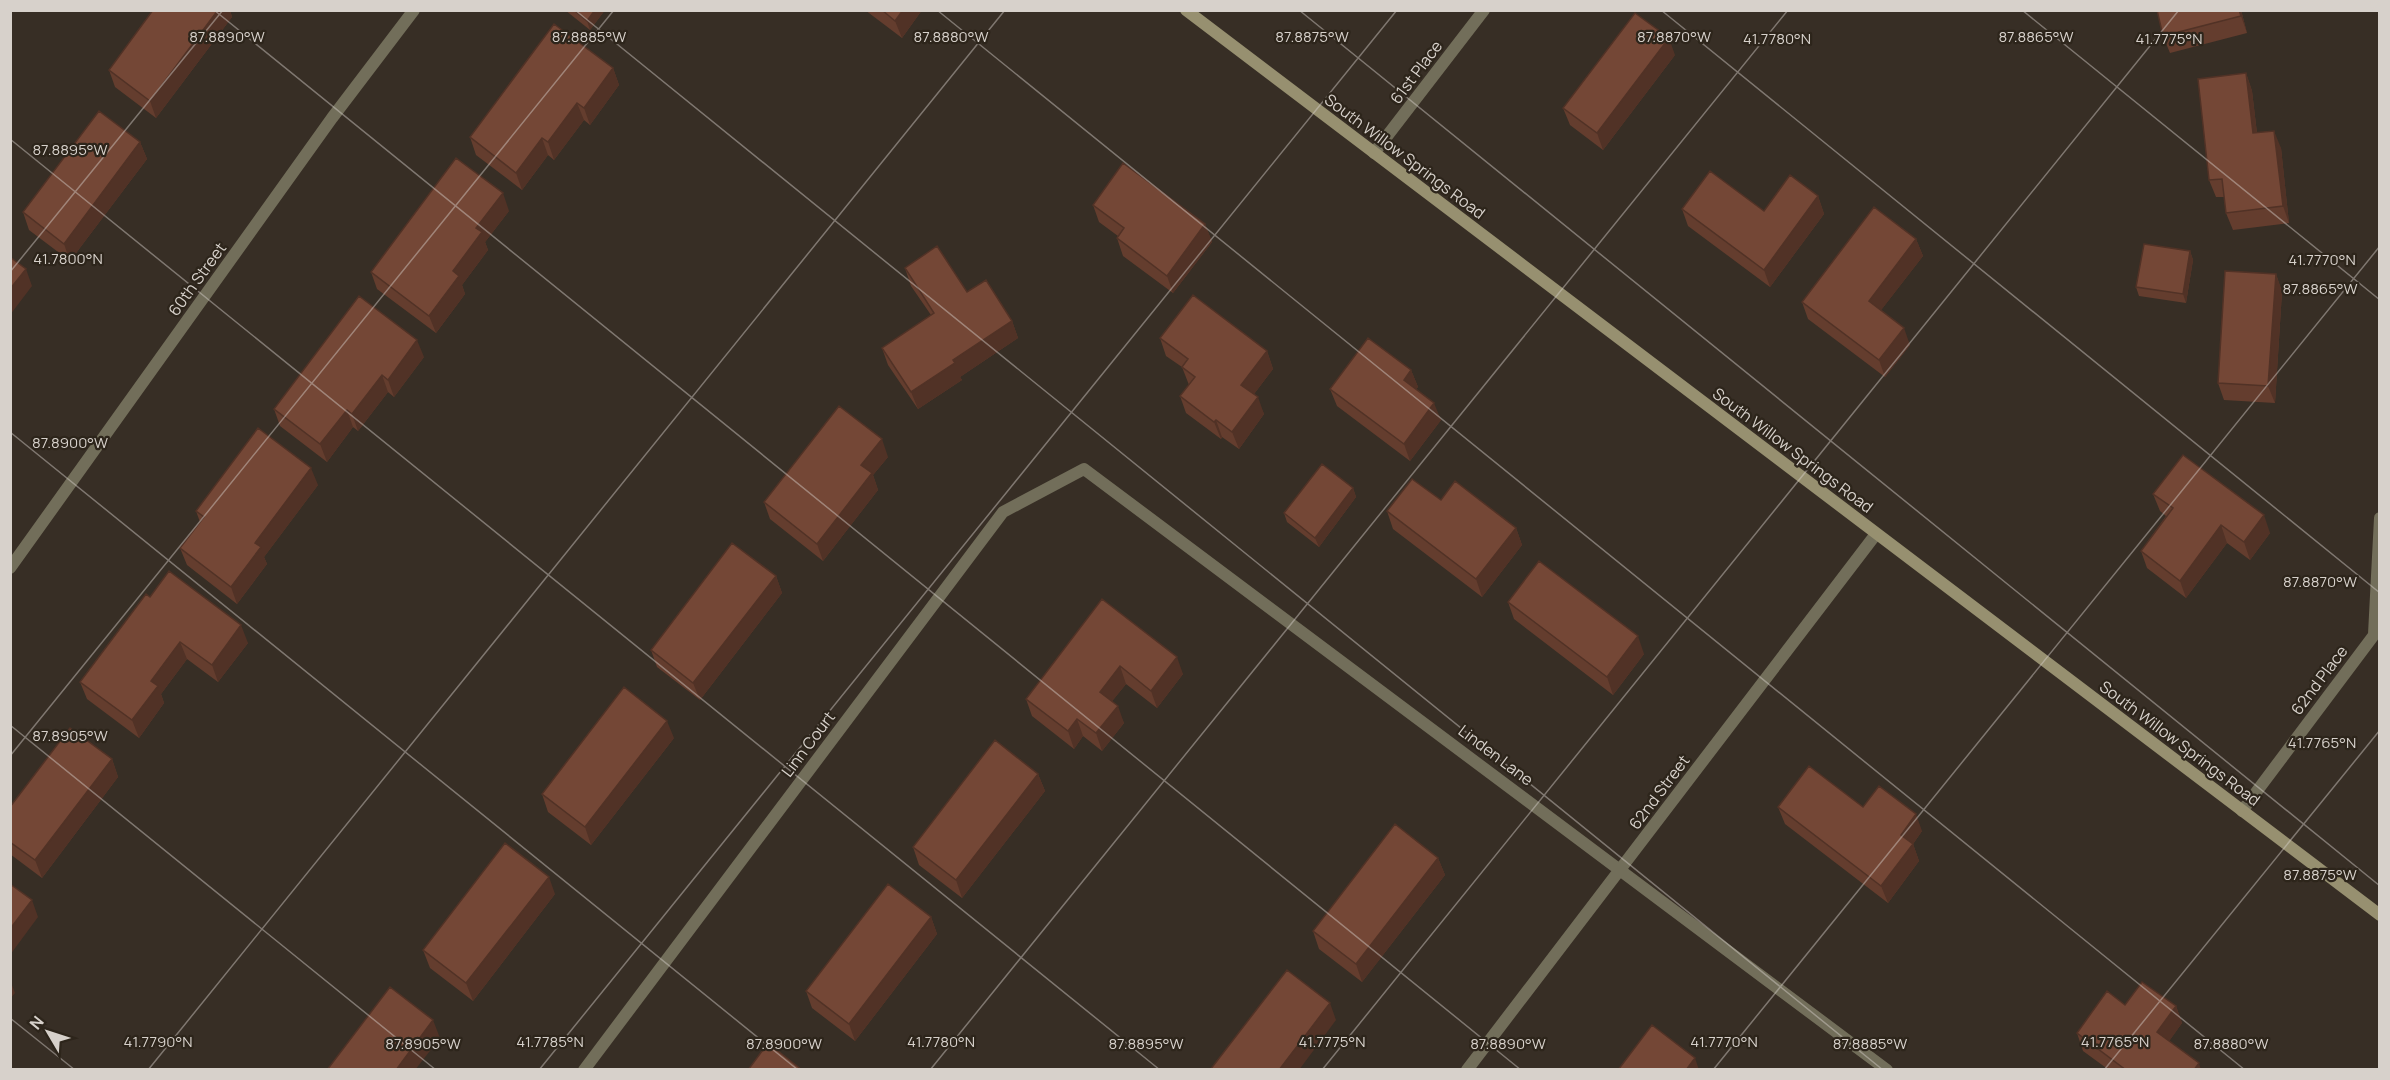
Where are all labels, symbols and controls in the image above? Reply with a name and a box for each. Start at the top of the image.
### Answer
text: 87.8890°W [189,26,265,47]
text: 87.8885°W [552,26,626,47]
text: 87.8880°W [913,26,989,47]
text: 87.8875°W [1275,26,1349,47]
text: 87.8870°W [1637,26,1711,47]
text: 87.8865°W [1998,26,2074,47]
text: 41.7780°N [1743,28,1811,49]
text: 41.7775°N [2136,28,2202,49]
street label: 61st Place [1385,36,1447,108]
street label: South Willow Springs Road [1320,88,1490,224]
text: 87.8895°W [32,139,108,160]
street label: 60th Street [163,238,231,320]
text: 41.7800°N [33,248,103,269]
text: 41.7770°N [2288,249,2356,270]
text: 87.8865°W [2282,278,2358,299]
street label: South Willow Springs Road [1708,382,1878,518]
text: 87.8900°W [32,432,108,453]
text: 87.8870°W [2283,571,2357,592]
street label: 62nd Place [2286,641,2352,719]
street label: South Willow Springs Road [2095,675,2265,811]
street label: Linn Court [776,707,840,781]
street label: Linden Lane [1454,720,1538,790]
text: 87.8905°W [32,725,108,746]
text: 41.7765°N [2288,732,2356,753]
street label: 62nd Street [1624,750,1694,834]
text: 87.8875°W [2283,864,2357,885]
north arrow [18,1002,78,1062]
text: N [24,1011,49,1034]
text: 41.7790°N [124,1031,192,1052]
text: 41.7785°N [516,1031,584,1052]
text: 41.7780°N [907,1031,975,1052]
text: 41.7775°N [1299,1031,1365,1052]
text: 41.7770°N [1690,1031,1758,1052]
text: 41.7765°N [2081,1031,2149,1052]
text: 87.8905°W [385,1033,461,1054]
text: 87.8900°W [746,1033,822,1054]
text: 87.8895°W [1108,1033,1184,1054]
text: 87.8890°W [1470,1033,1546,1054]
text: 87.8885°W [1833,1033,1907,1054]
text: 87.8880°W [2193,1033,2269,1054]

